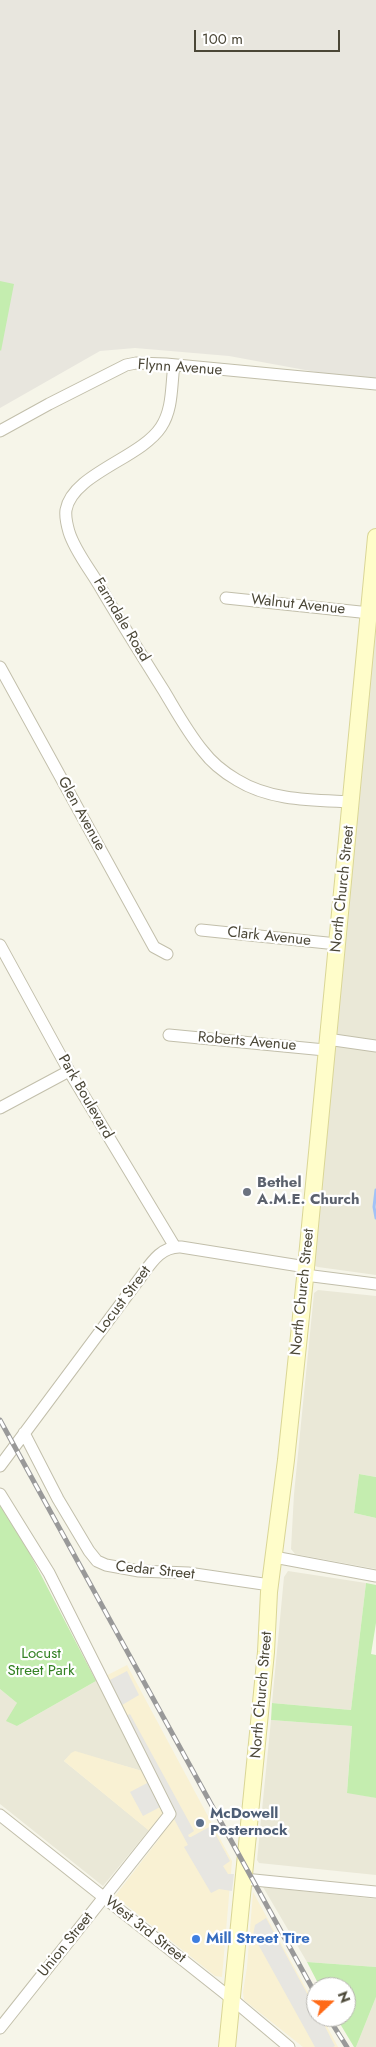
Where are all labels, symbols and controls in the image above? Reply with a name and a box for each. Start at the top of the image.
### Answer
scale bar [196,20,342,52]
text: 100 m [202,28,243,50]
street label: Flynn Avenue [137,356,223,380]
street label: Farmdale Road [89,575,153,665]
street label: Walnut Avenue [250,591,346,619]
street label: Glen Avenue [53,774,109,854]
street label: North Church Street [327,825,359,953]
street label: Clark Avenue [226,924,312,950]
street label: Roberts Avenue [197,1029,297,1055]
street label: Park Boulevard [54,1052,116,1142]
place label: Bethel A.M.E. Church [257,1174,359,1209]
marker: Bethel A.M.E. Church [241,1186,253,1198]
street label: North Church Street [287,1228,319,1356]
street label: Locust Street [93,1263,155,1337]
street label: Cedar Street [115,1558,195,1584]
street label: North Church Street [247,1631,277,1759]
park label: Locust Street Park [7,1645,75,1680]
place label: McDowell Posternock [210,1805,288,1840]
marker: McDowell Posternock [194,1817,206,1829]
street label: West 3rd Street [101,1893,189,1967]
street label: Union Street [35,1909,97,1981]
place label: Mill Street Tire [206,1930,310,1948]
marker: Mill Street Tire [190,1933,202,1945]
north arrow [306,1977,356,2027]
text: N [333,1988,355,2006]

